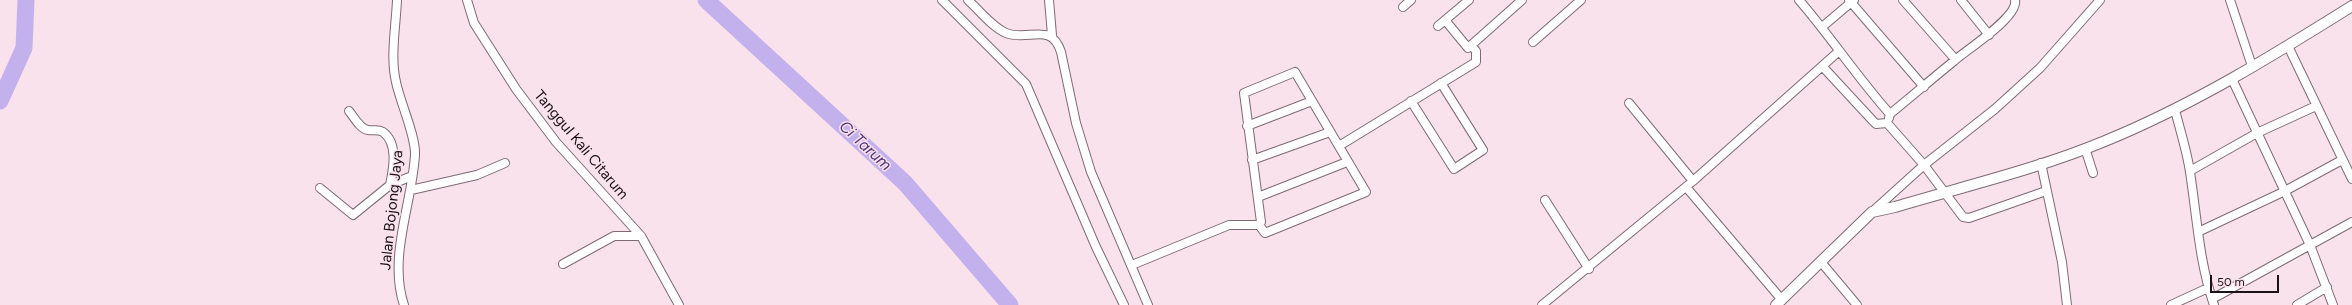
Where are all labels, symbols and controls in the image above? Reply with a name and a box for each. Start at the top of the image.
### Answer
street label: Tanggul Kali Citarum [530,87,632,203]
water label: Ci Tarum [835,117,895,175]
street label: Jalan Bojong Jaya [377,149,407,271]
scale bar [2212,267,2281,293]
text: 50 m [2217,275,2245,289]

